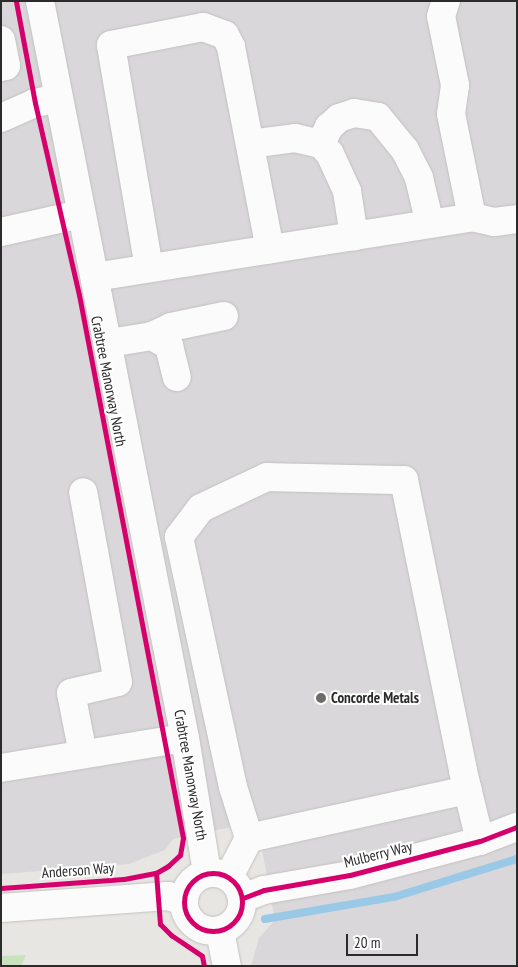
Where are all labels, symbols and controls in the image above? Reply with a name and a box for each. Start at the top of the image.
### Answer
street label: Crabtree Manorway North [87,314,131,448]
place label: Concorde Metals [331,689,419,707]
marker: Concorde Metals [315,692,327,704]
street label: Crabtree Manorway North [171,708,211,842]
street label: Mulberry Way [342,837,414,871]
street label: Anderson Way [41,858,115,882]
scale bar [348,924,420,956]
text: 20 m [354,933,380,952]

